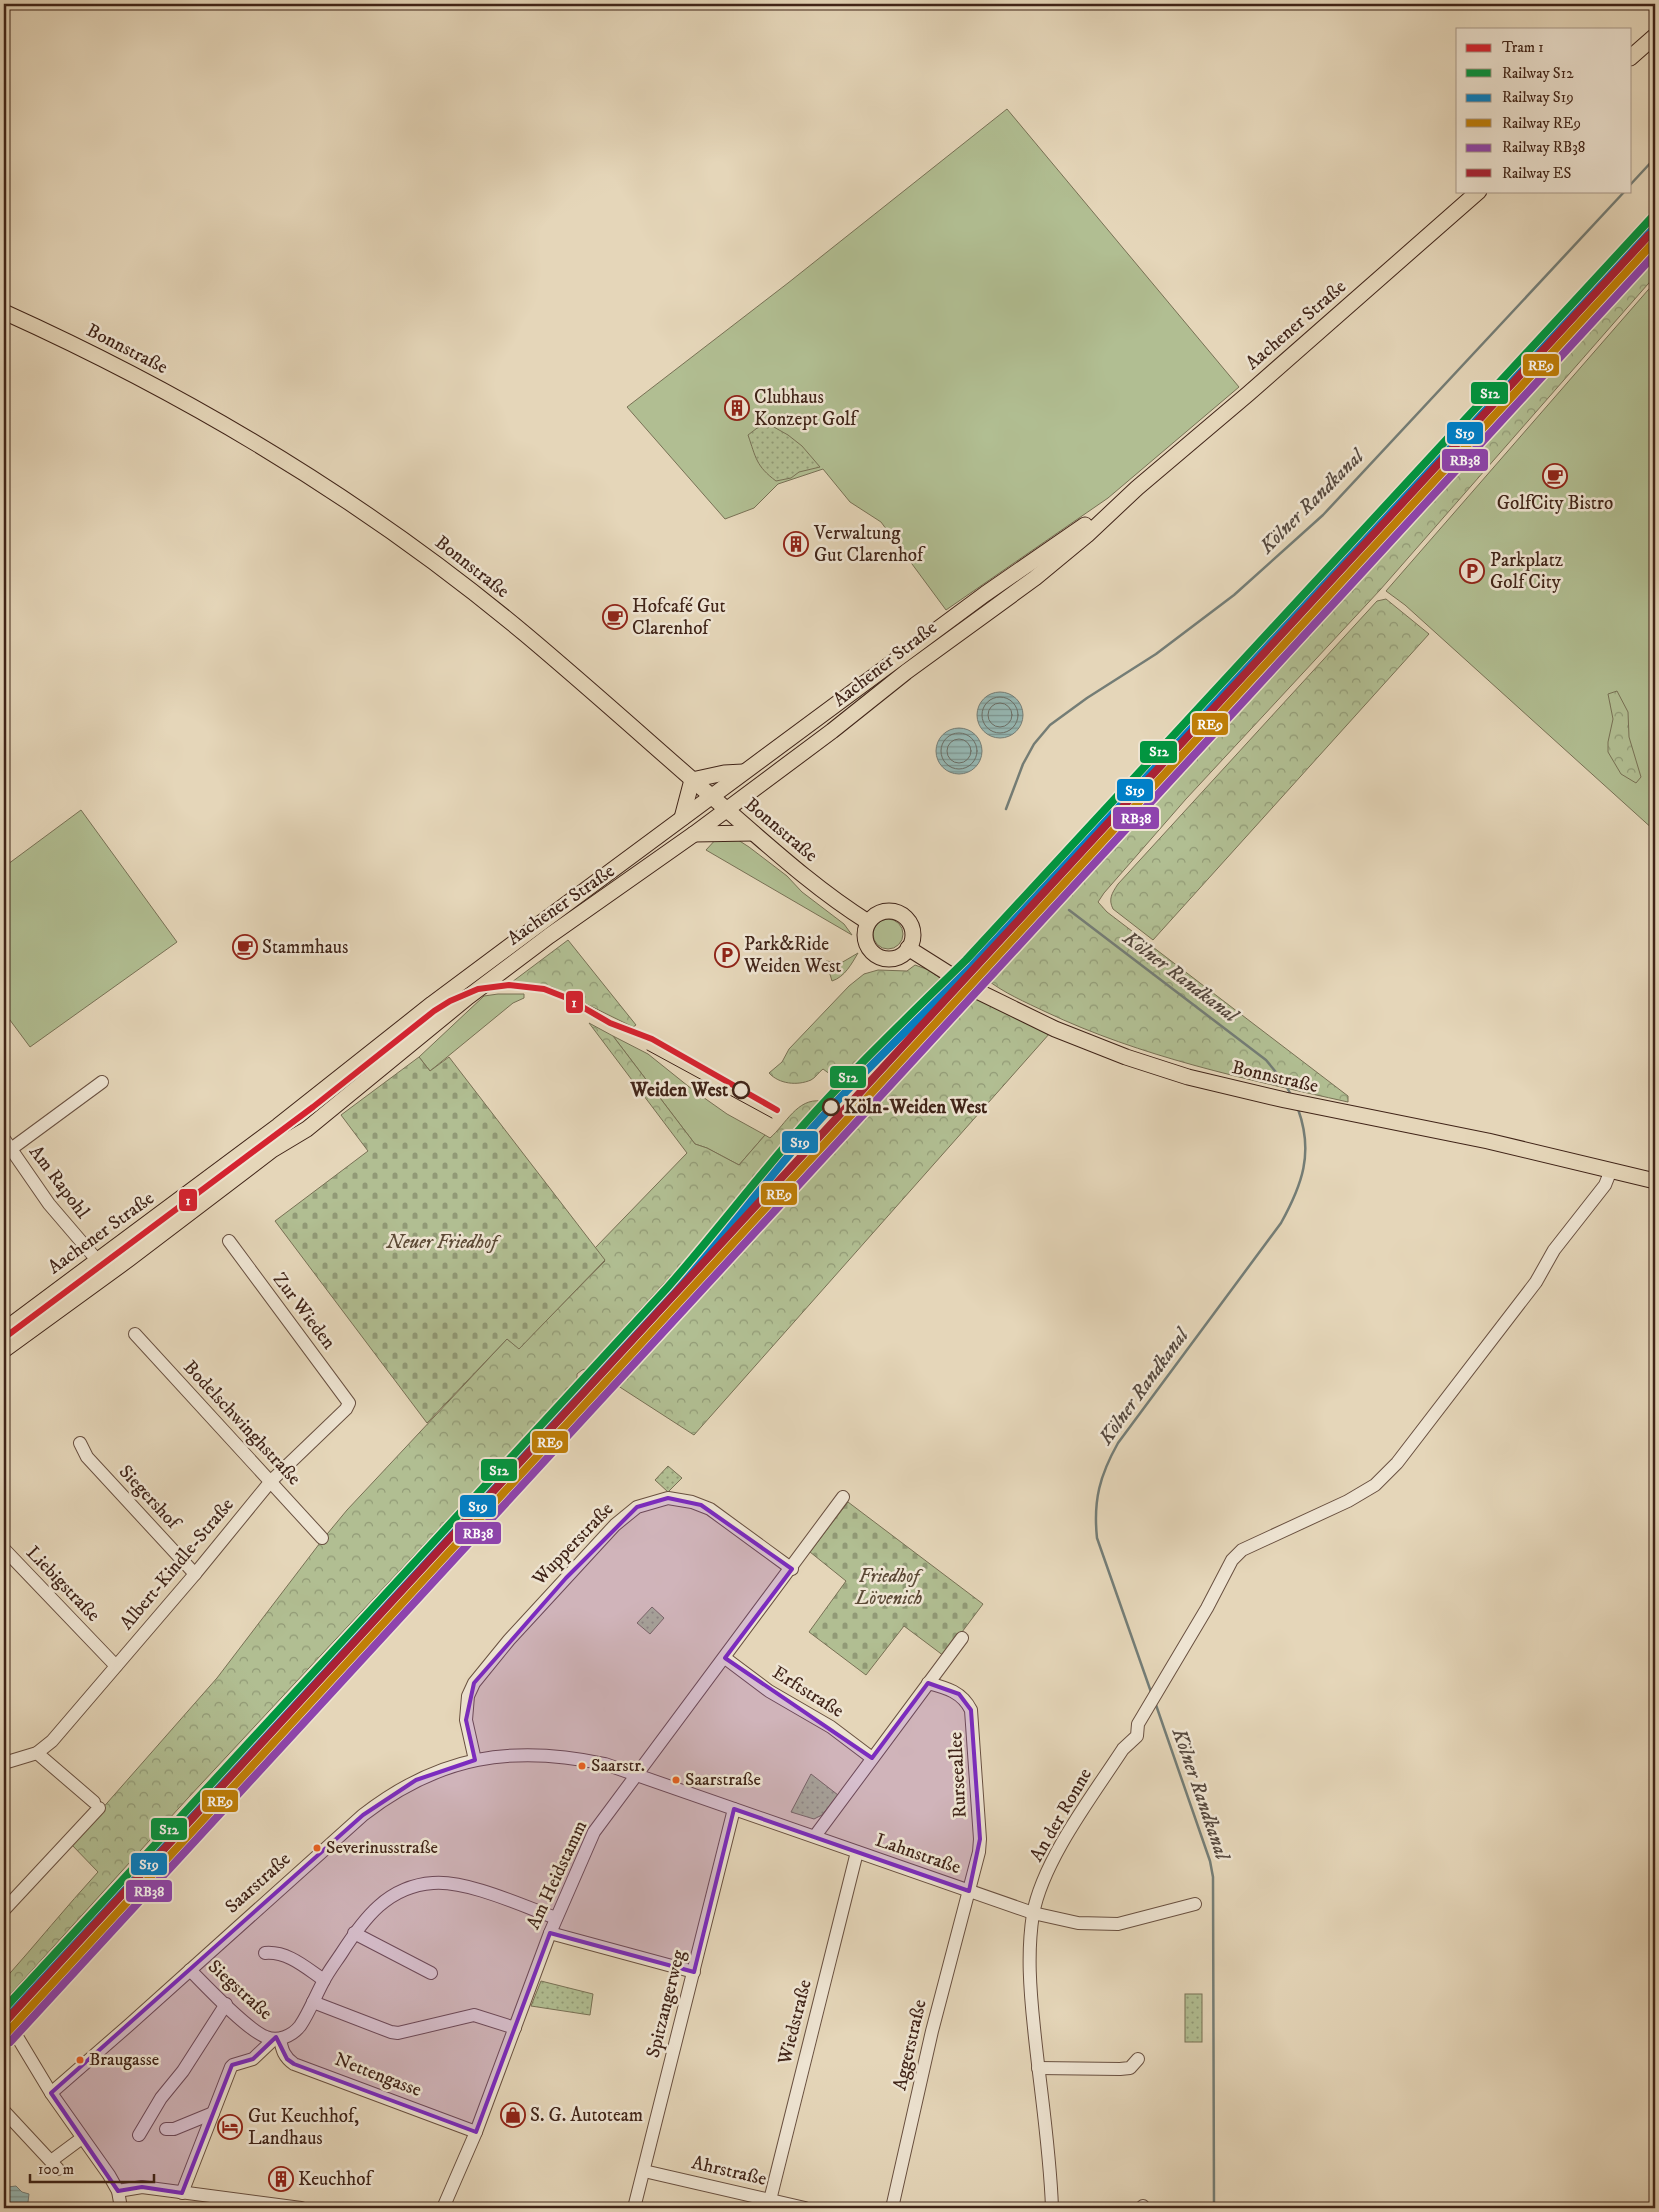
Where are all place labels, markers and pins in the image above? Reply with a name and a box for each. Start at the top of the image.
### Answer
place label: Clubhaus Konzept Golf [754,386,859,431]
building icon: Clubhaus Konzept Golf [724,395,750,421]
cafe icon: GolfCity Bistro [1542,463,1568,489]
place label: GolfCity Bistro [1497,492,1613,515]
place label: Verwaltung Gut Clarenhof [813,522,926,567]
building icon: Verwaltung Gut Clarenhof [783,531,809,557]
place label: Parkplatz Golf City [1490,549,1563,594]
parking icon: Parkplatz Golf City [1459,558,1485,584]
place label: Hofcafé Gut Clarenhof [632,595,726,640]
cafe icon: Hofcafé Gut Clarenhof [602,604,628,630]
place label: Park&Ride Weiden West [743,933,841,978]
cafe icon: Stammhaus [232,934,258,960]
place label: Stammhaus [262,936,348,959]
parking icon: Park&Ride Weiden West [714,942,740,968]
place label: Weiden West [630,1079,729,1102]
marker: Weiden West [732,1081,750,1099]
place label: Köln-Weiden West [844,1096,988,1119]
marker: Köln-Weiden West [822,1098,840,1116]
place label: Saarstr. [591,1755,645,1777]
marker: Saarstr. [577,1761,587,1771]
place label: Saarstraße [685,1769,761,1791]
marker: Saarstraße [671,1775,681,1785]
place label: Severinusstraße [326,1837,438,1859]
marker: Severinusstraße [312,1843,322,1853]
place label: Braugasse [89,2049,159,2071]
marker: Braugasse [75,2055,85,2065]
shop icon: S. G. Autoteam [500,2102,526,2128]
place label: S. G. Autoteam [530,2104,643,2127]
place label: Gut Keuchhof, Landhaus [248,2105,359,2150]
hotel icon: Gut Keuchhof, Landhaus [217,2114,243,2140]
building icon: Keuchhof [268,2166,294,2192]
place label: Keuchhof [298,2168,374,2191]

